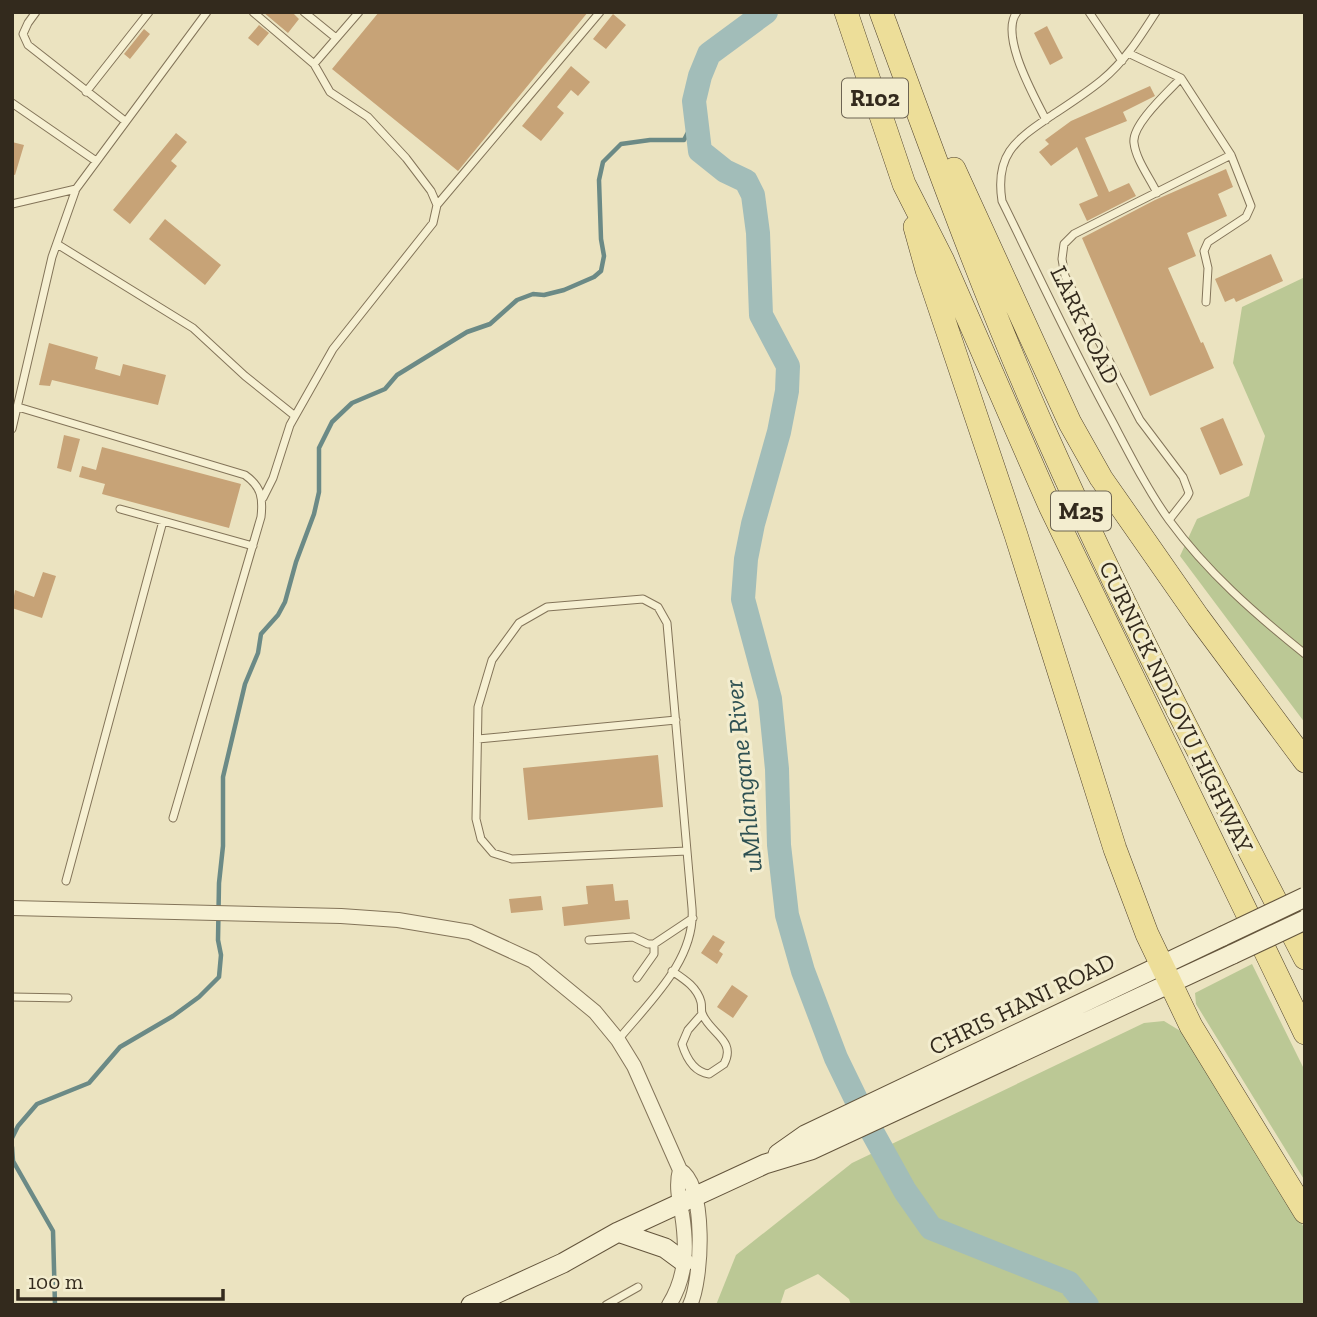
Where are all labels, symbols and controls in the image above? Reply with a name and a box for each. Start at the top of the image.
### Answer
road number: R102 [842,78,908,118]
street label: LARK ROAD [1044,261,1127,389]
road number: M25 [1051,491,1111,530]
street label: CURNICK NDLOVU HIGHWAY [1093,556,1260,858]
water label: uMhlangane River [717,678,769,874]
street label: CHRIS HANI ROAD [924,946,1119,1061]
scale bar [18,1258,222,1302]
text: 100 m [28,1269,83,1294]

